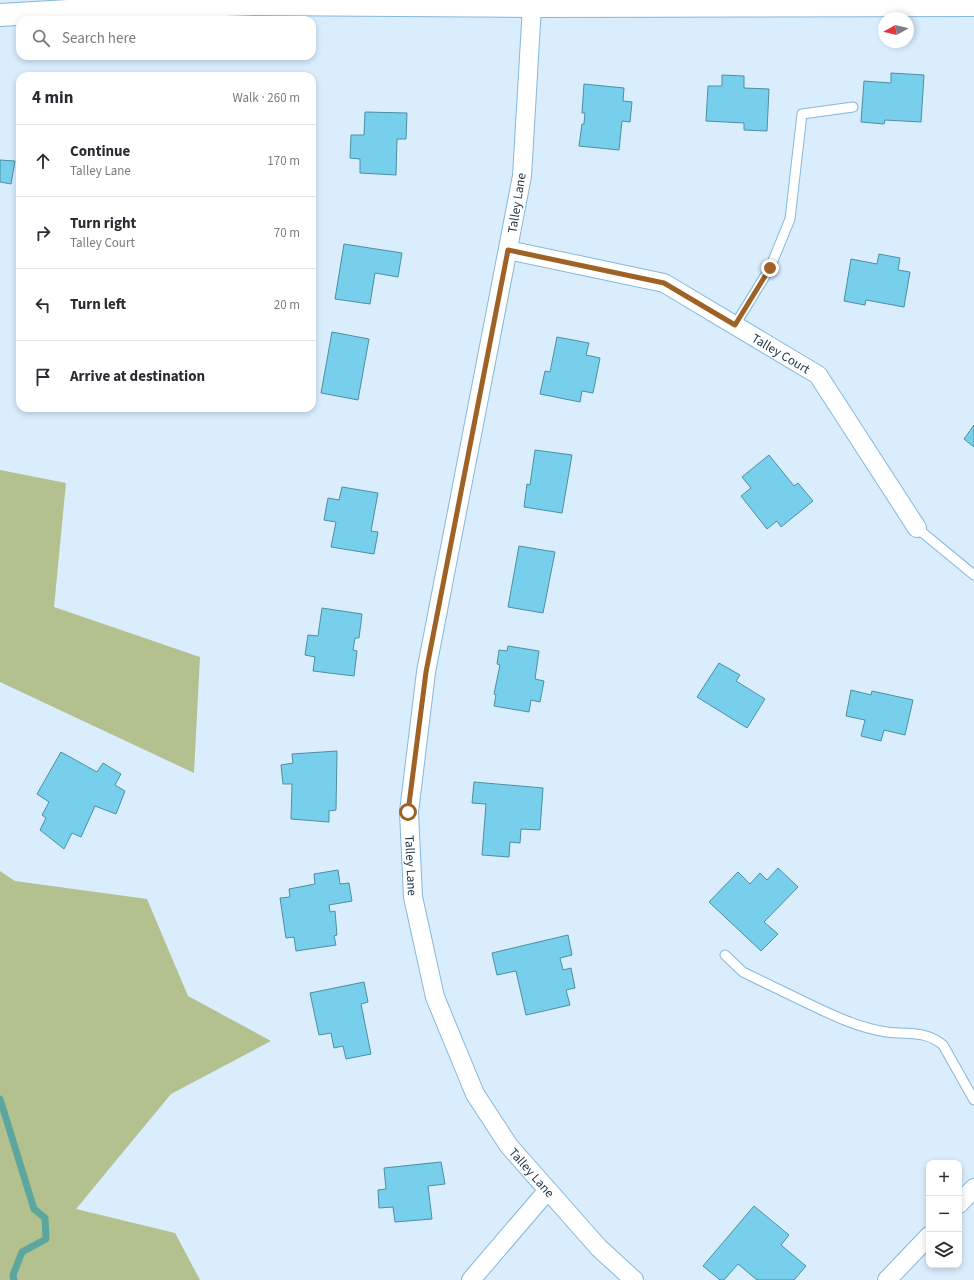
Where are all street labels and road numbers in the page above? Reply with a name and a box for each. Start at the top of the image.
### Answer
street label: Talley Lane [503,172,531,235]
street label: Talley Court [748,330,814,379]
street label: Talley Lane [400,835,421,896]
street label: Talley Lane [504,1144,558,1202]

